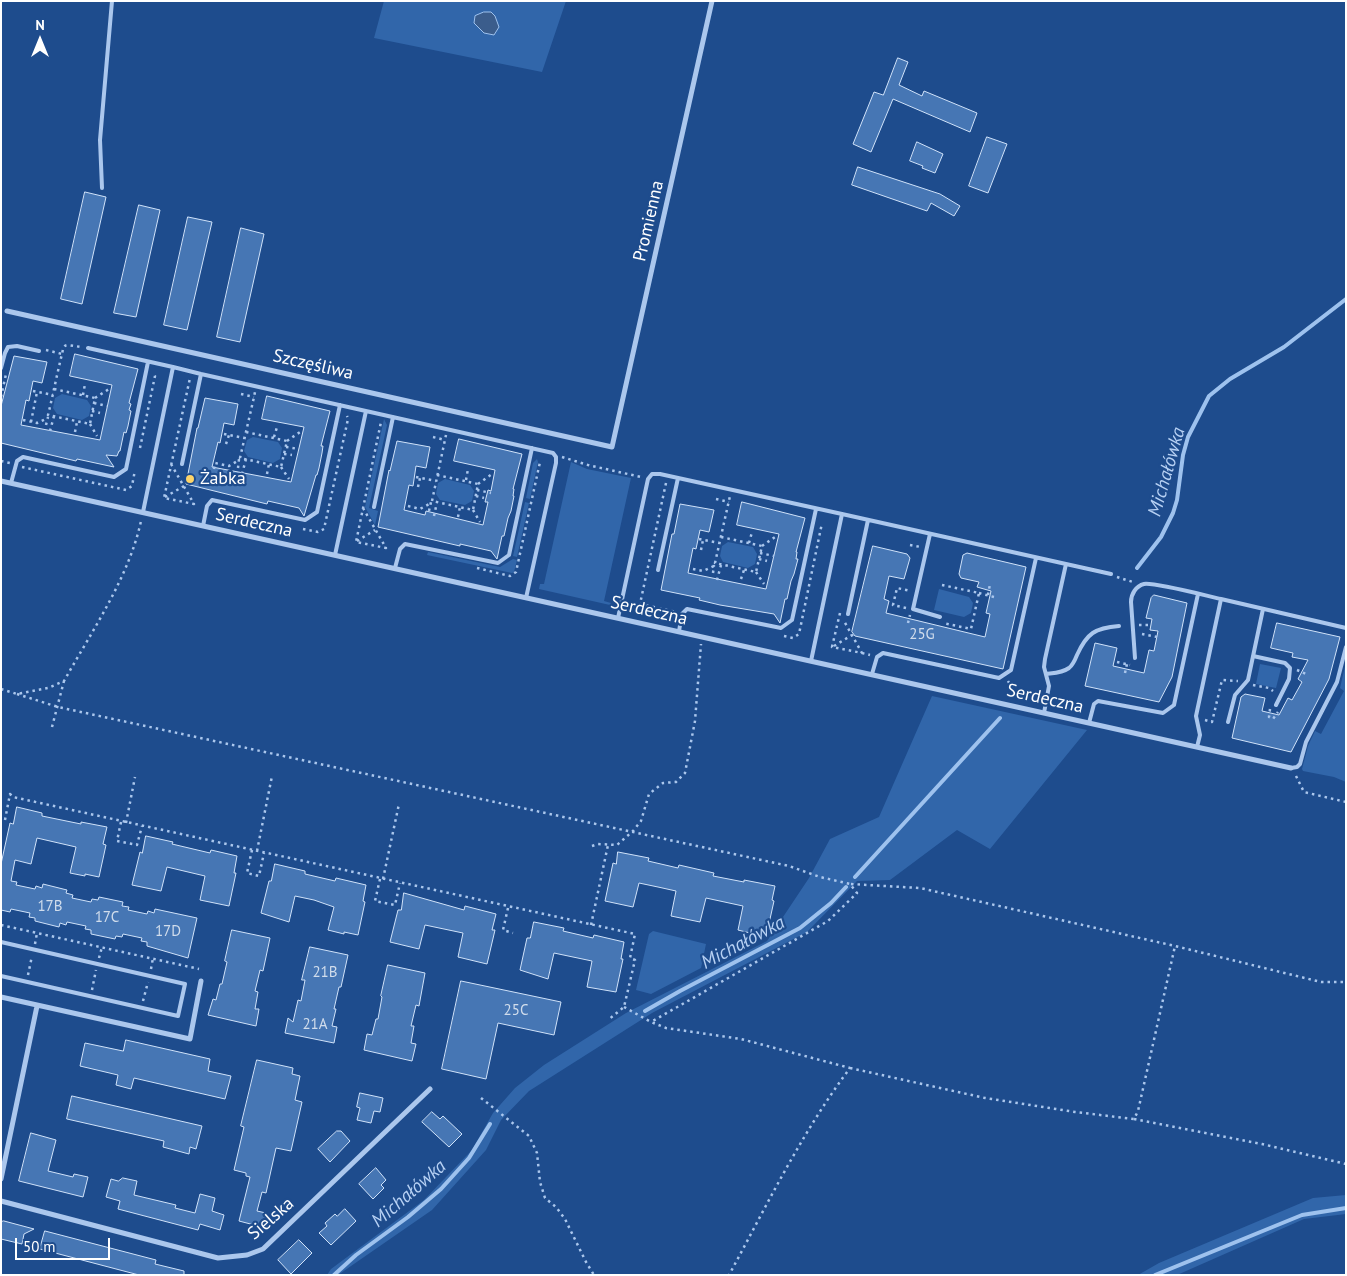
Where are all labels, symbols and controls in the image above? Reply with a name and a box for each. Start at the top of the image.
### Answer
north arrow [15,15,65,65]
text: N [35,16,45,34]
street label: Promienna [629,178,669,264]
street label: Szczęśliwa [271,345,355,385]
water label: Michałówka [1143,425,1191,519]
place label: Żabka [200,468,246,490]
marker: Żabka [184,473,196,485]
street label: Serdeczna [214,504,294,542]
street label: Serdeczna [609,592,689,630]
house number: 25G [909,626,935,644]
street label: Serdeczna [1005,680,1085,718]
house number: 17B [37,898,63,916]
house number: 17C [95,909,119,927]
water label: Michałówka [697,911,789,975]
house number: 17D [155,923,181,941]
house number: 21B [312,964,338,982]
house number: 25C [504,1002,528,1020]
house number: 21A [302,1016,328,1034]
water label: Michałówka [367,1155,451,1233]
street label: Sielska [244,1193,298,1245]
scale bar [18,1228,112,1260]
text: 50 m [23,1237,56,1256]

